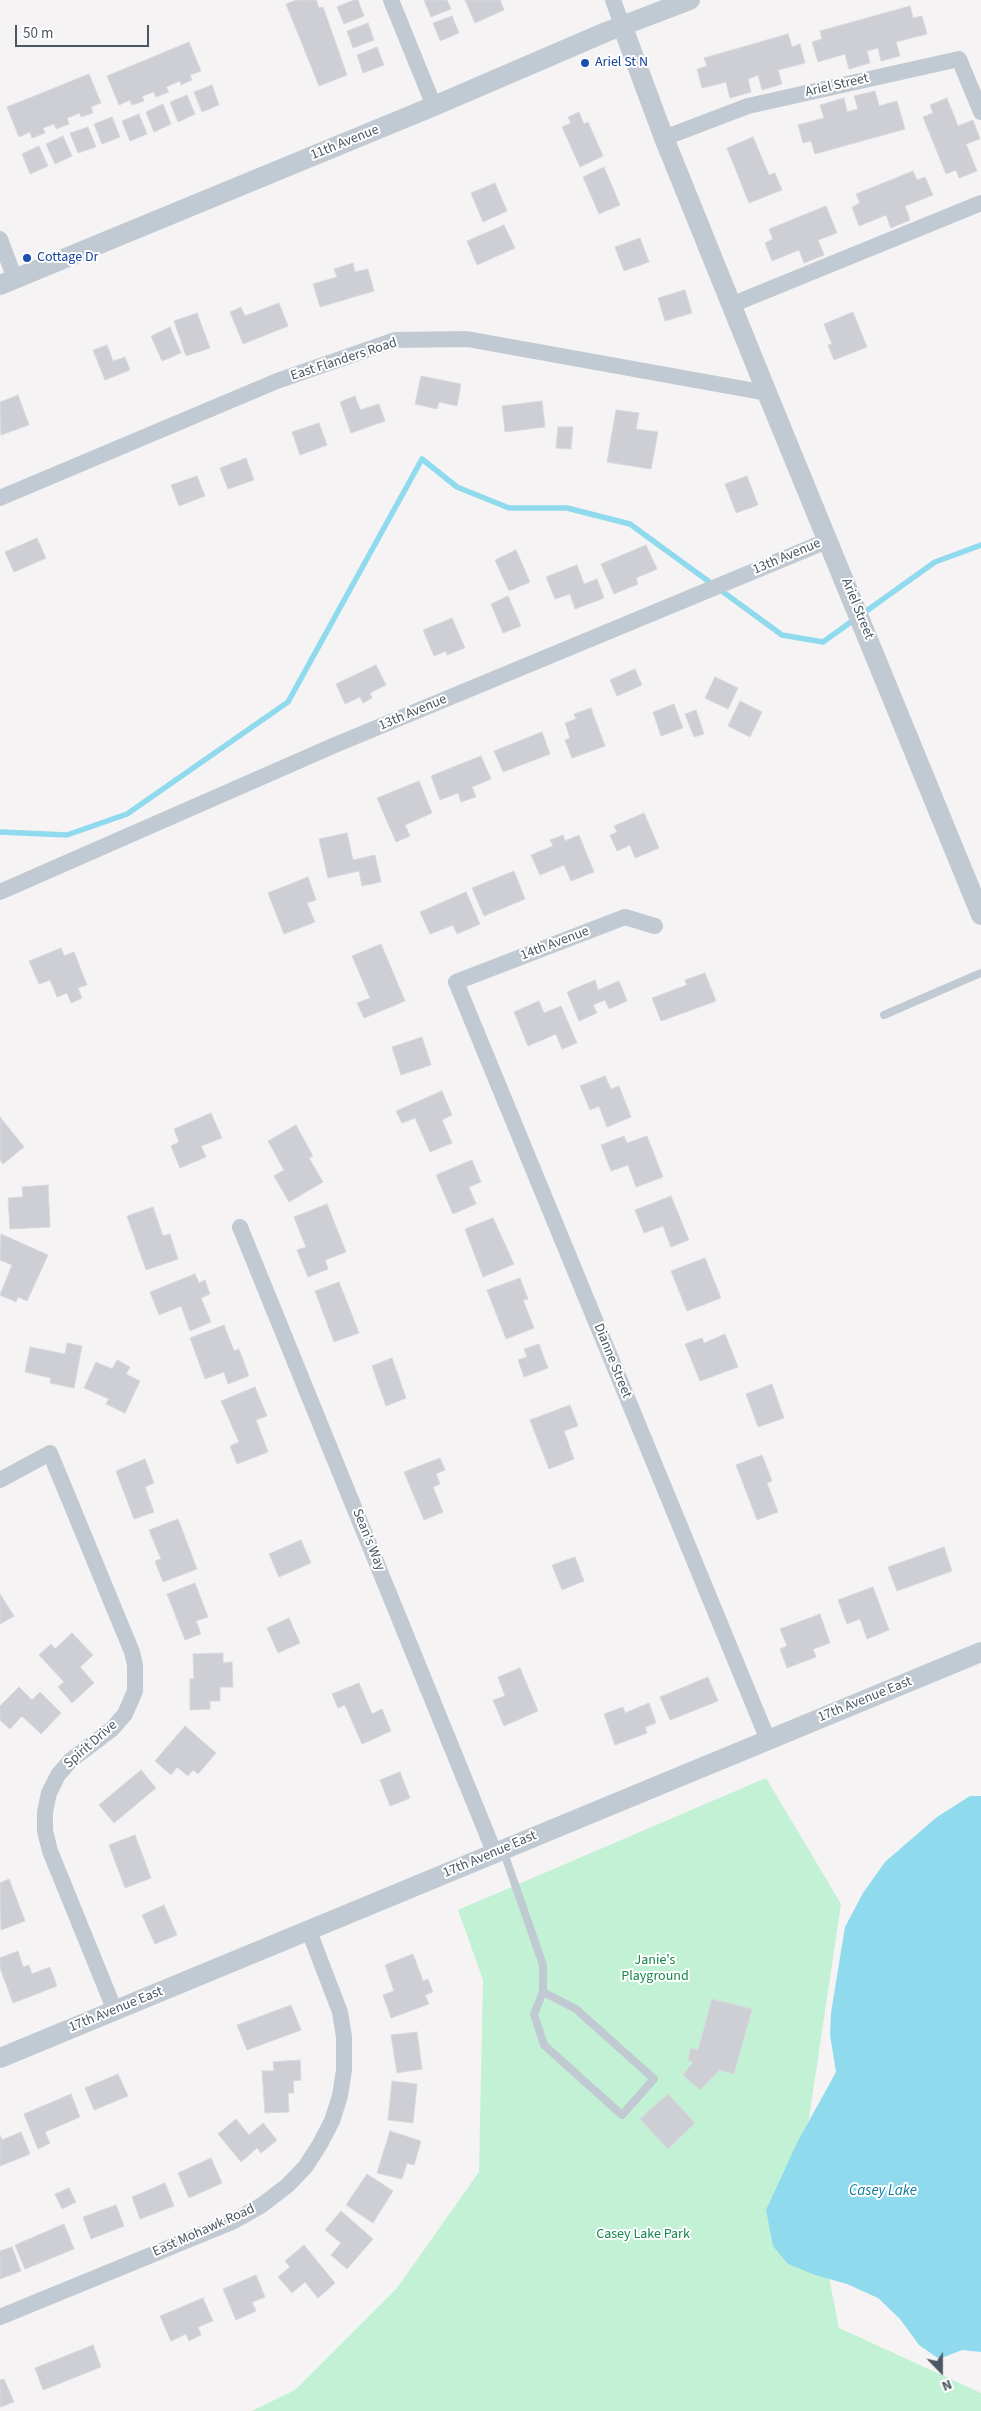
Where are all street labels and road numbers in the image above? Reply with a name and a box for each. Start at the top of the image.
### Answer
street label: Ariel Street [804,71,870,101]
street label: 11th Avenue [308,122,382,164]
street label: East Flanders Road [289,335,399,385]
street label: 13th Avenue [750,535,824,579]
street label: Ariel Street [837,576,877,642]
street label: 13th Avenue [376,691,450,735]
street label: 14th Avenue [518,923,592,965]
street label: Dianne Street [589,1321,635,1401]
street label: Sean's Way [348,1507,388,1573]
street label: 17th Avenue East [816,1674,914,1726]
street label: Spirit Drive [61,1717,121,1773]
street label: 17th Avenue East [441,1828,539,1882]
street label: 17th Avenue East [67,1984,165,2036]
street label: East Mohawk Road [150,2201,258,2261]

